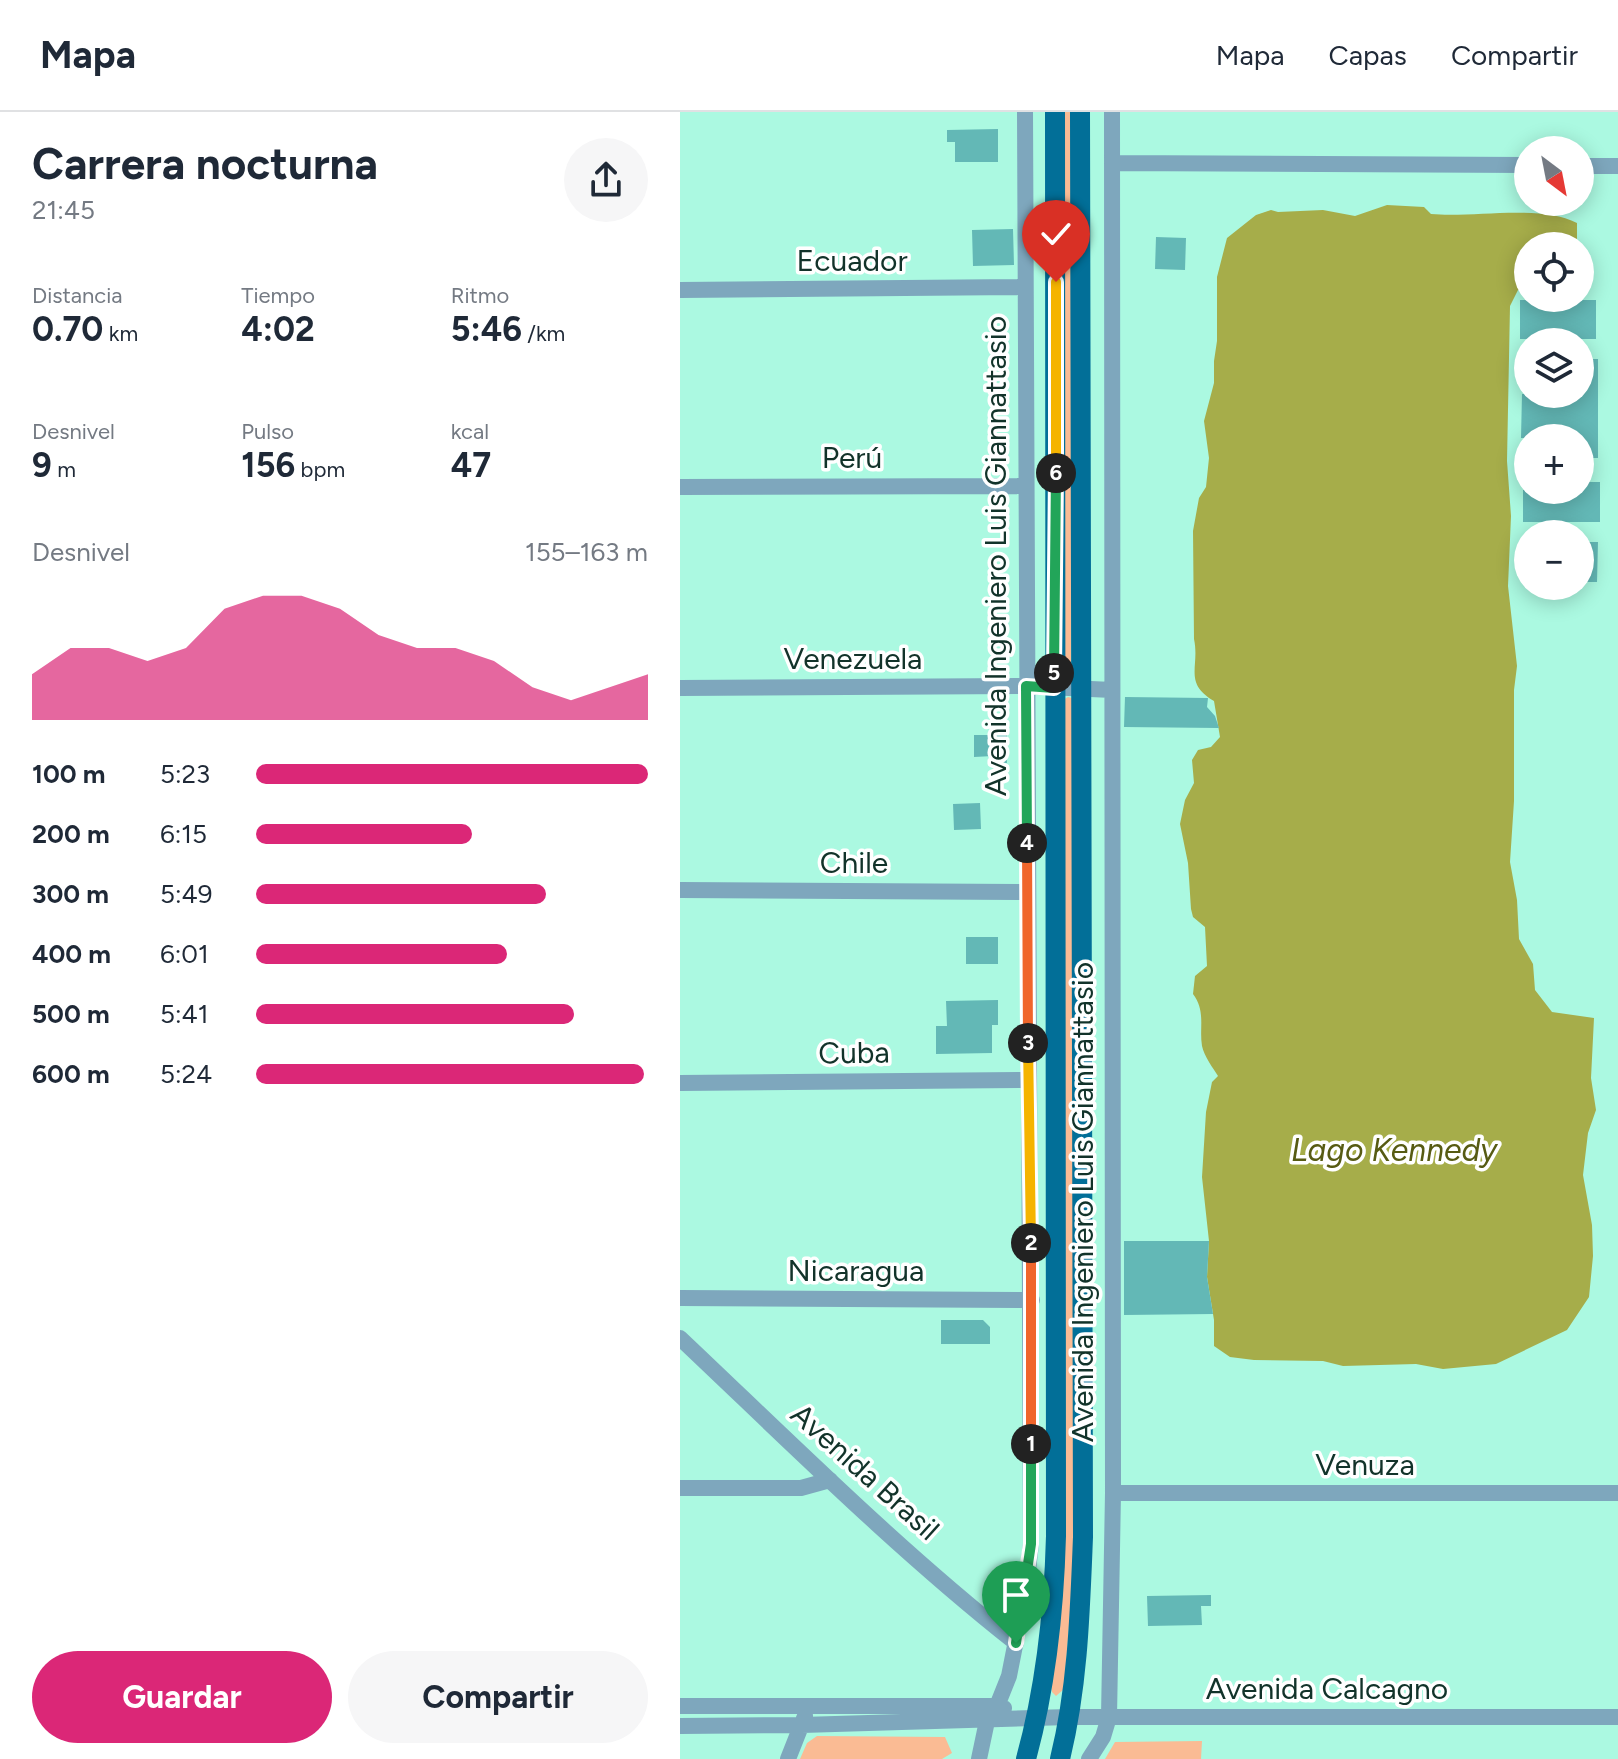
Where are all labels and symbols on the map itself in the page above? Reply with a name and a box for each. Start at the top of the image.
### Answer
north arrow [1514,136,1594,216]
pin [1022,200,1090,282]
street label: Ecuador [796,242,908,279]
street label: Avenida Ingeniero Luis Giannattasio [977,316,1014,796]
street label: Perú [822,439,882,476]
pin: 6 [1036,453,1076,493]
street label: Venezuela [784,640,922,677]
pin: 5 [1034,653,1074,693]
pin: 4 [1007,823,1047,863]
street label: Chile [820,844,888,881]
street label: Avenida Ingeniero Luis Giannattasio [1064,962,1101,1442]
pin: 3 [1008,1023,1048,1063]
street label: Cuba [818,1033,890,1072]
water label: Lago Kennedy [1291,1131,1498,1169]
pin: 2 [1011,1223,1051,1263]
street label: Nicaragua [788,1252,924,1289]
street label: Avenida Brasil [784,1395,947,1548]
pin: 1 [1011,1424,1051,1464]
street label: Venuza [1315,1446,1415,1483]
pin [982,1561,1050,1643]
street label: Avenida Calcagno [1206,1670,1448,1707]

